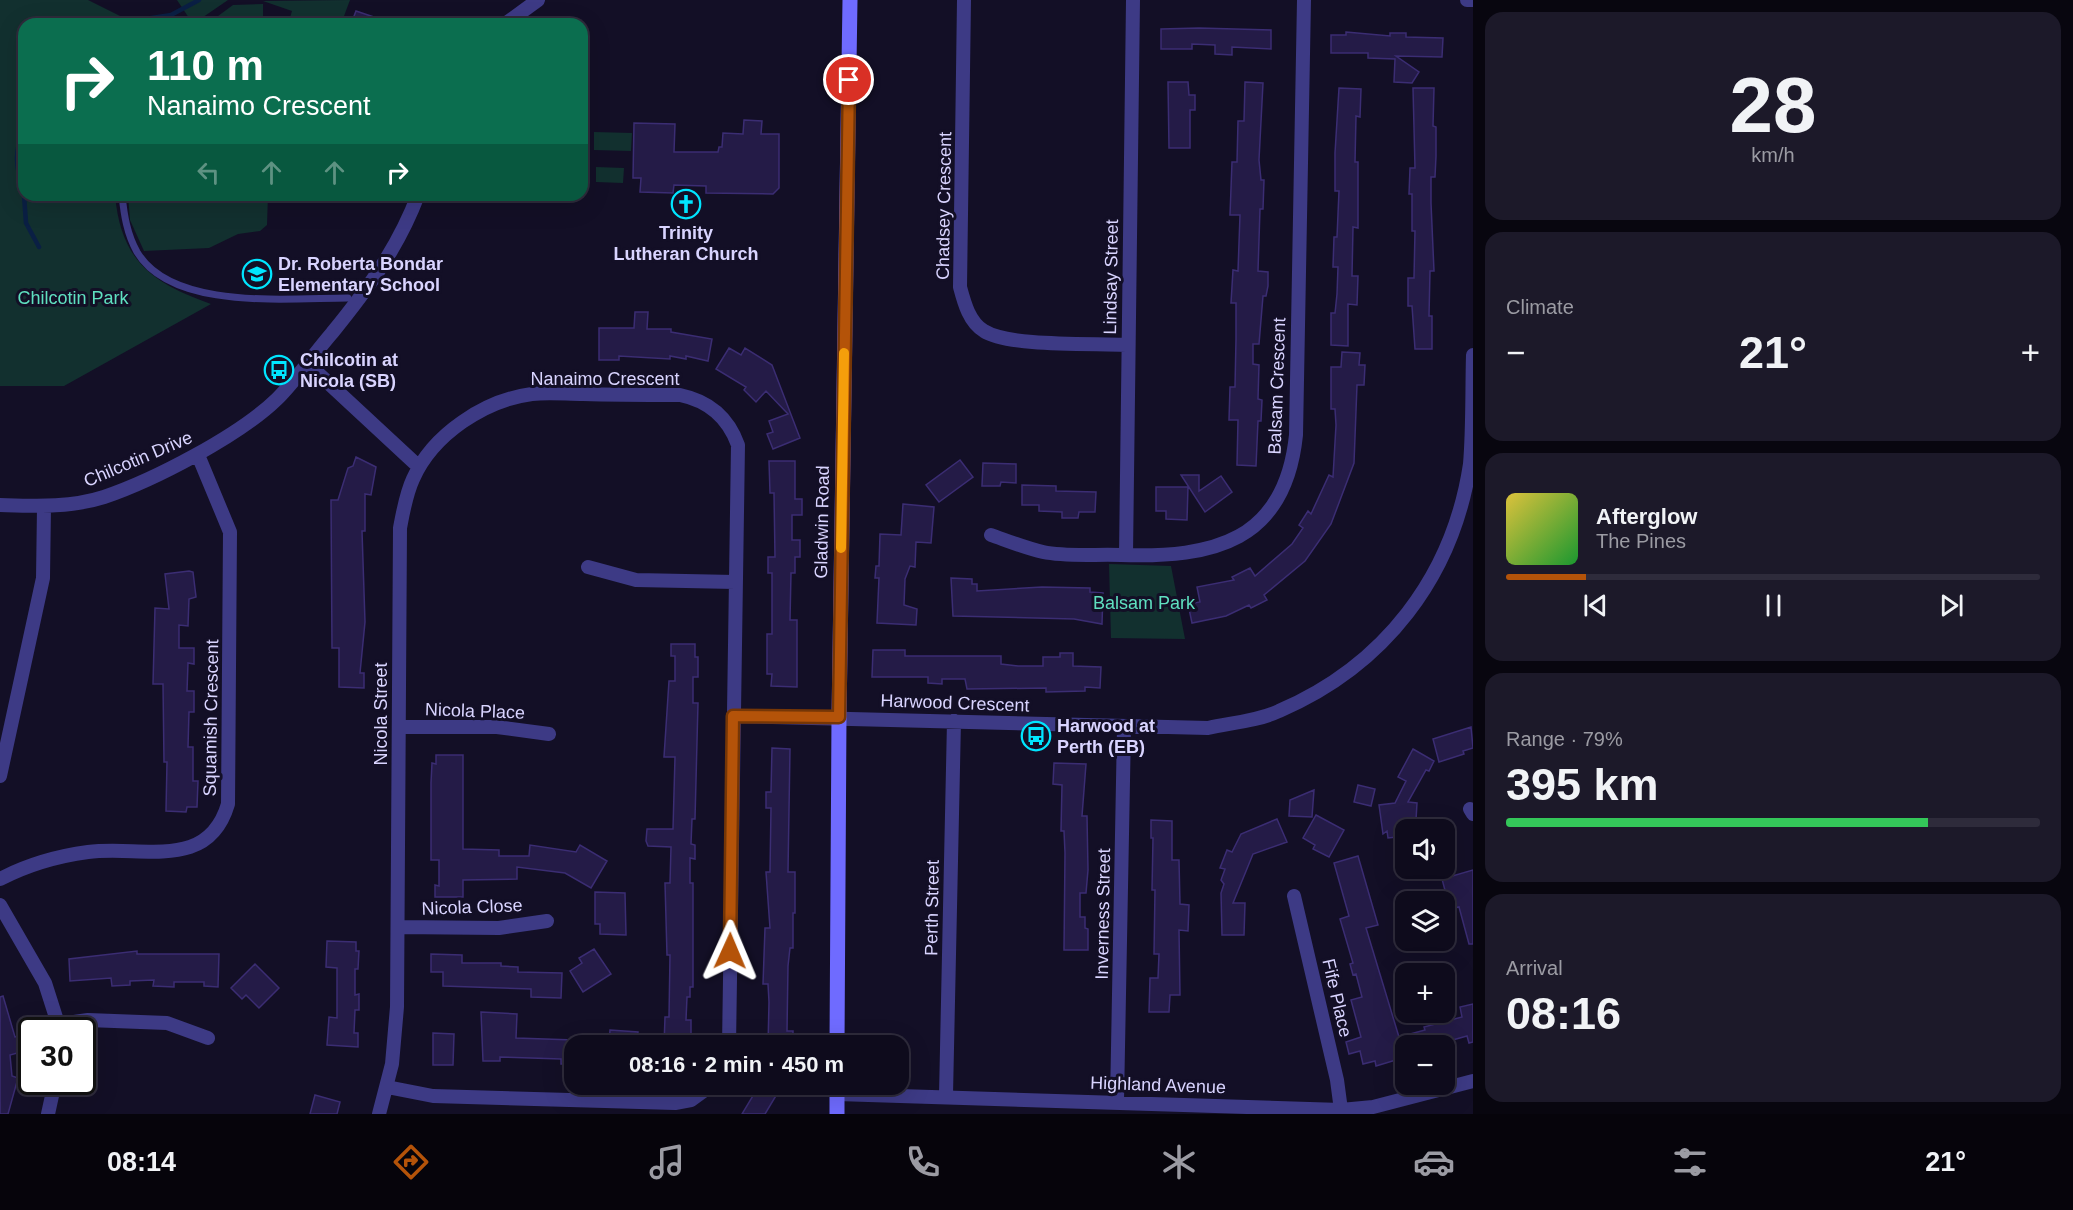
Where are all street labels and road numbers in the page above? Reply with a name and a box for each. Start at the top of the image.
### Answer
street label: Chadsey Crescent [933,132,955,280]
street label: Lindsay Street [1100,219,1122,335]
street label: Balsam Crescent [1265,317,1289,455]
street label: Nanaimo Crescent [530,369,680,389]
street label: Chilcotin Drive [81,427,195,491]
street label: Gladwin Road [811,465,833,579]
street label: Squamish Crescent [200,639,222,797]
street label: Nicola Street [371,662,391,766]
street label: Harwood Crescent [880,690,1030,716]
street label: Nicola Place [425,699,525,723]
street label: Inverness Street [1092,848,1114,980]
street label: Perth Street [921,860,943,956]
street label: Nicola Close [421,895,523,919]
street label: Fife Place [1318,957,1356,1039]
street label: Highland Avenue [1090,1073,1226,1097]

